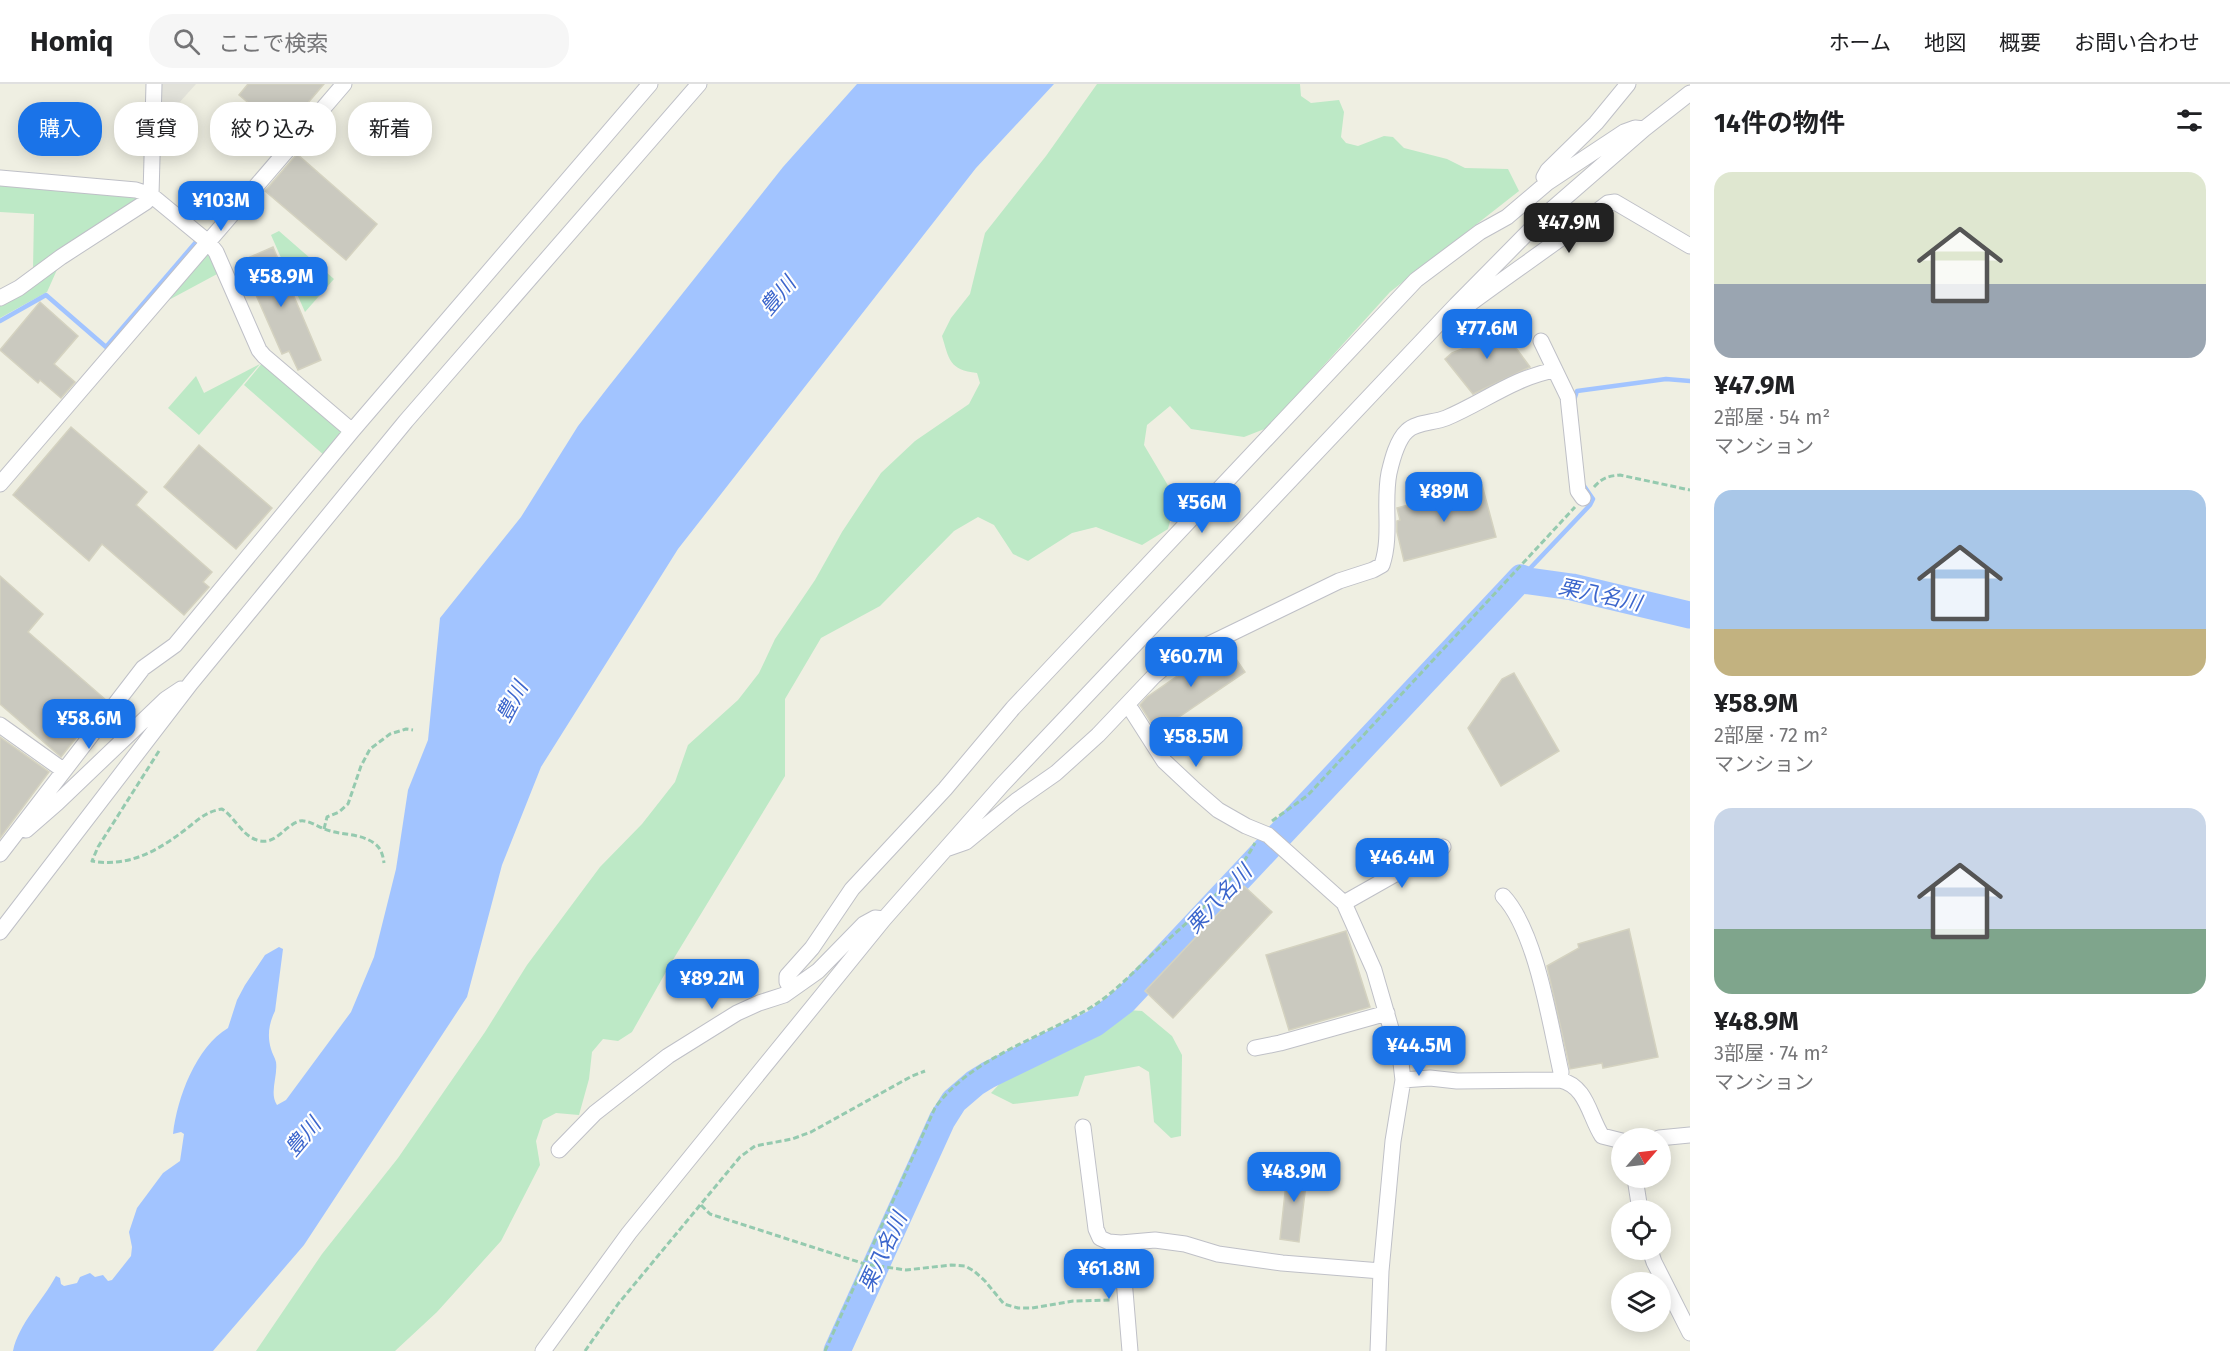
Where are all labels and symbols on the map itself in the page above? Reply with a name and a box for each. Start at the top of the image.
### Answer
pin: ¥103M [179,181,263,232]
pin: ¥47.9M [1520,203,1618,254]
pin: ¥58.9M [232,257,330,308]
water label: 豊川 [755,270,803,320]
pin: ¥77.6M [1438,309,1536,360]
pin: ¥89M [1408,472,1480,523]
pin: ¥56M [1166,483,1238,534]
water label: 栗八名川 [1556,574,1646,617]
pin: ¥60.7M [1142,637,1240,688]
water label: 豊川 [491,676,534,727]
pin: ¥58.6M [40,699,138,750]
pin: ¥58.5M [1147,717,1245,768]
pin: ¥46.4M [1353,838,1451,889]
water label: 栗八名川 [1181,858,1259,939]
pin: ¥89.2M [663,959,761,1010]
pin: ¥44.5M [1370,1026,1468,1077]
water label: 豊川 [280,1111,328,1161]
north arrow [1611,1128,1671,1188]
pin: ¥48.9M [1245,1152,1343,1203]
water label: 栗八名川 [853,1207,913,1296]
pin: ¥61.8M [1060,1249,1158,1300]

